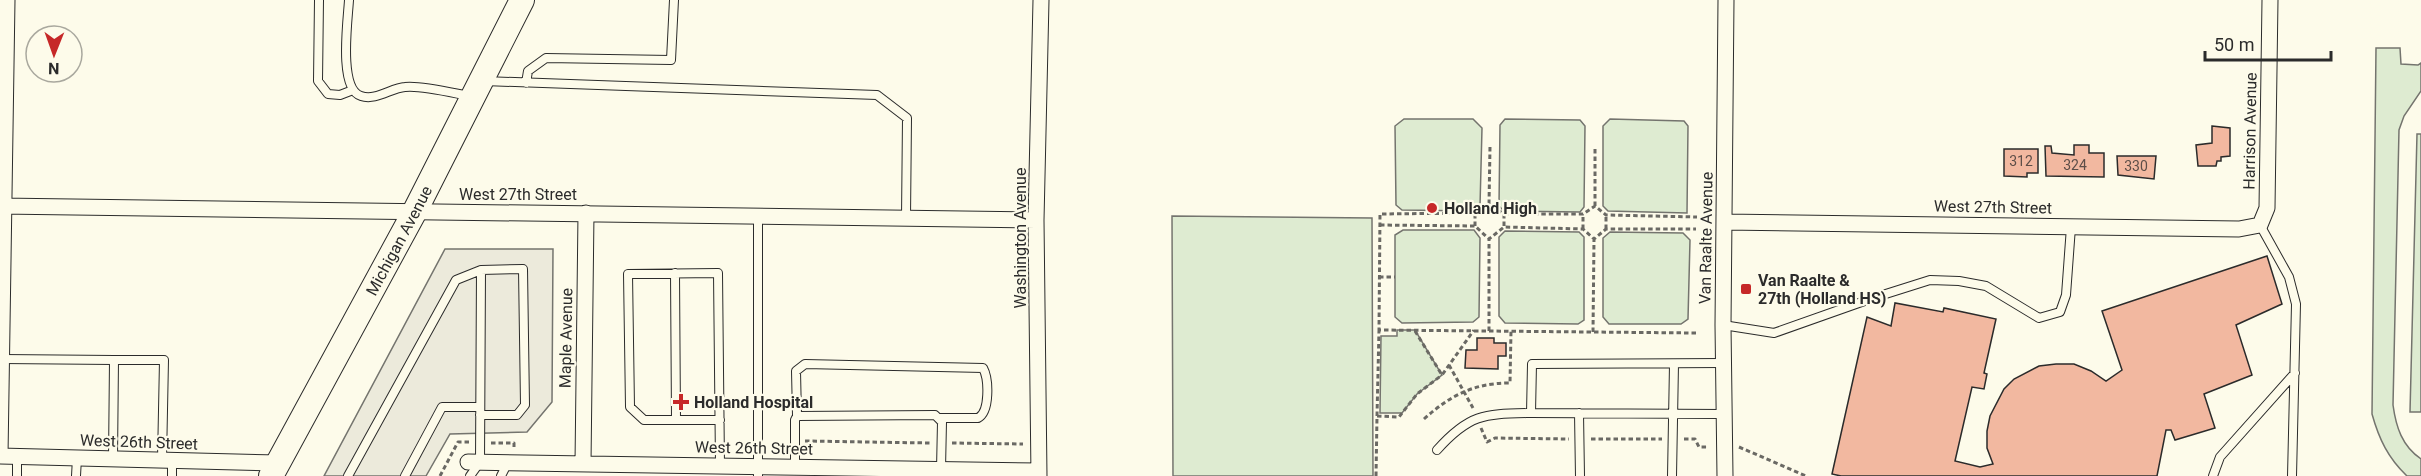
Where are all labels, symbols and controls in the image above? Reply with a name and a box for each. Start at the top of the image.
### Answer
north arrow [24,24,84,84]
scale bar [2205,24,2331,62]
text: 50 m [2214,34,2254,55]
text: N [48,59,60,78]
street label: Harrison Avenue [2239,72,2261,190]
house number: 312 [2009,153,2033,169]
house number: 324 [2063,157,2087,173]
house number: 330 [2124,158,2148,174]
street label: Washington Avenue [1011,168,1030,308]
street label: Van Raalte Avenue [1695,172,1717,304]
street label: Michigan Avenue [362,182,436,299]
street label: West 27th Street [459,185,577,204]
street label: West 27th Street [1934,196,2052,218]
place label: Holland High [1444,199,1537,218]
marker: Holland High [1425,201,1439,215]
place label: Van Raalte & 27th (Holland HS) [1758,271,1886,308]
marker: Van Raalte & 27th (Holland HS) [1739,282,1753,296]
street label: Maple Avenue [556,288,576,388]
marker: Holland Hospital [672,393,690,411]
place label: Holland Hospital [694,393,813,412]
street label: West 26th Street [80,430,198,454]
street label: West 26th Street [695,437,813,459]

